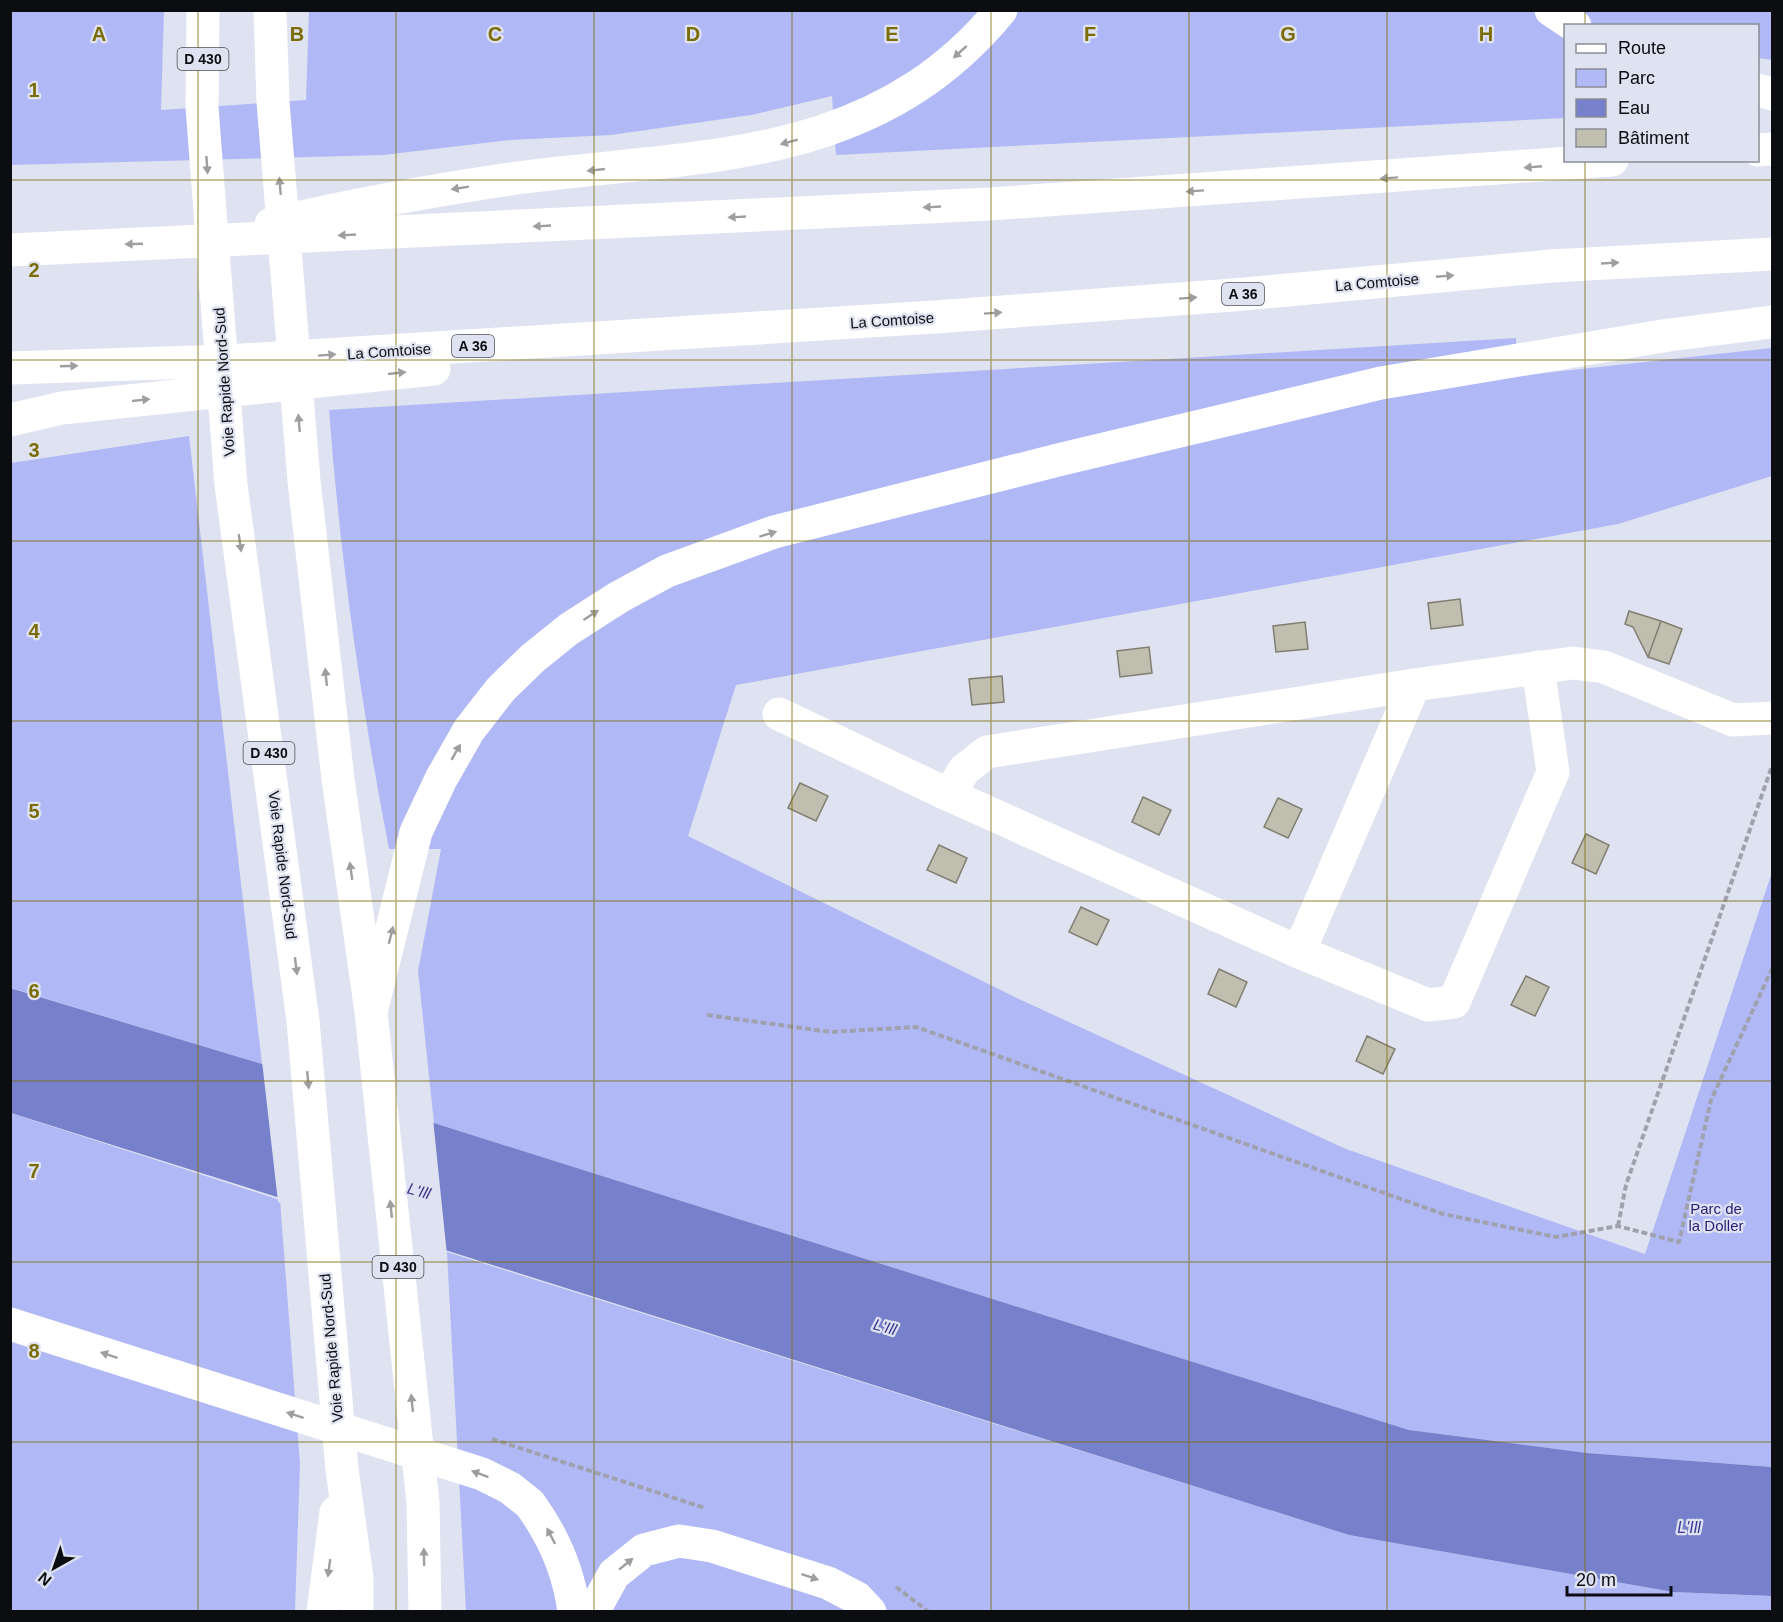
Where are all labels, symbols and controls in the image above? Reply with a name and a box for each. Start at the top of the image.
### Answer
text: A [92,23,106,45]
text: B [290,23,304,45]
text: C [488,23,502,45]
text: D [686,23,700,45]
text: E [885,23,899,45]
text: F [1084,23,1096,45]
text: G [1280,23,1296,45]
text: H [1479,23,1493,45]
legend [1564,24,1759,162]
text: Route [1618,38,1666,58]
one-way arrow [953,45,968,58]
road number: D 430 [178,48,228,70]
text: Parc [1618,68,1655,88]
text: 1 [28,79,40,101]
text: Eau [1618,98,1650,118]
text: Bâtiment [1618,128,1689,148]
one-way arrow [780,138,798,147]
one-way arrow [202,156,211,175]
one-way arrow [1523,162,1542,172]
one-way arrow [587,165,606,175]
one-way arrow [1380,173,1399,182]
one-way arrow [275,177,285,196]
one-way arrow [451,183,470,192]
one-way arrow [1185,186,1204,195]
one-way arrow [922,203,941,212]
one-way arrow [727,212,746,221]
one-way arrow [533,221,552,230]
one-way arrow [338,231,357,240]
one-way arrow [124,240,143,249]
one-way arrow [1600,258,1619,267]
text: 2 [28,259,40,281]
street label: La Comtoise [1334,270,1420,294]
one-way arrow [1435,271,1454,281]
road number: A 36 [1222,283,1264,305]
one-way arrow [1178,294,1197,303]
street label: Voie Rapide Nord-Sud [210,307,238,457]
one-way arrow [984,308,1003,317]
street label: La Comtoise [849,309,935,331]
road number: A 36 [452,335,494,357]
street label: La Comtoise [346,340,432,362]
one-way arrow [317,350,336,359]
one-way arrow [59,362,78,371]
one-way arrow [388,368,407,378]
one-way arrow [131,395,150,405]
one-way arrow [294,413,304,432]
text: 3 [28,439,40,461]
one-way arrow [759,529,777,538]
one-way arrow [235,534,244,553]
one-way arrow [583,609,599,621]
text: 4 [28,620,40,642]
one-way arrow [322,668,331,687]
road number: D 430 [244,742,294,764]
one-way arrow [451,744,461,761]
street label: Voie Rapide Nord-Sud [265,790,301,940]
text: 5 [28,800,40,822]
one-way arrow [347,861,356,880]
one-way arrow [386,926,396,944]
one-way arrow [291,956,301,975]
text: 6 [28,980,40,1002]
one-way arrow [303,1070,313,1089]
text: 7 [28,1160,40,1182]
water label: L'Ill [405,1180,433,1203]
one-way arrow [386,1200,396,1219]
park label: Parc de la Doller [1688,1200,1744,1234]
road number: D 430 [372,1256,424,1278]
street label: Voie Rapide Nord-Sud [316,1273,346,1423]
water label: L'Ill [871,1316,899,1339]
text: 8 [28,1340,40,1362]
one-way arrow [100,1350,118,1360]
one-way arrow [407,1393,417,1412]
one-way arrow [286,1409,304,1419]
one-way arrow [471,1469,489,1479]
water label: L'Ill [1677,1519,1701,1536]
one-way arrow [547,1527,556,1544]
north arrow [24,1538,84,1598]
one-way arrow [419,1548,429,1567]
one-way arrow [618,1558,634,1571]
one-way arrow [324,1559,334,1578]
scale bar [1567,1559,1670,1597]
text: N [35,1569,55,1589]
text: 20 m [1576,1570,1616,1590]
one-way arrow [801,1573,819,1582]

